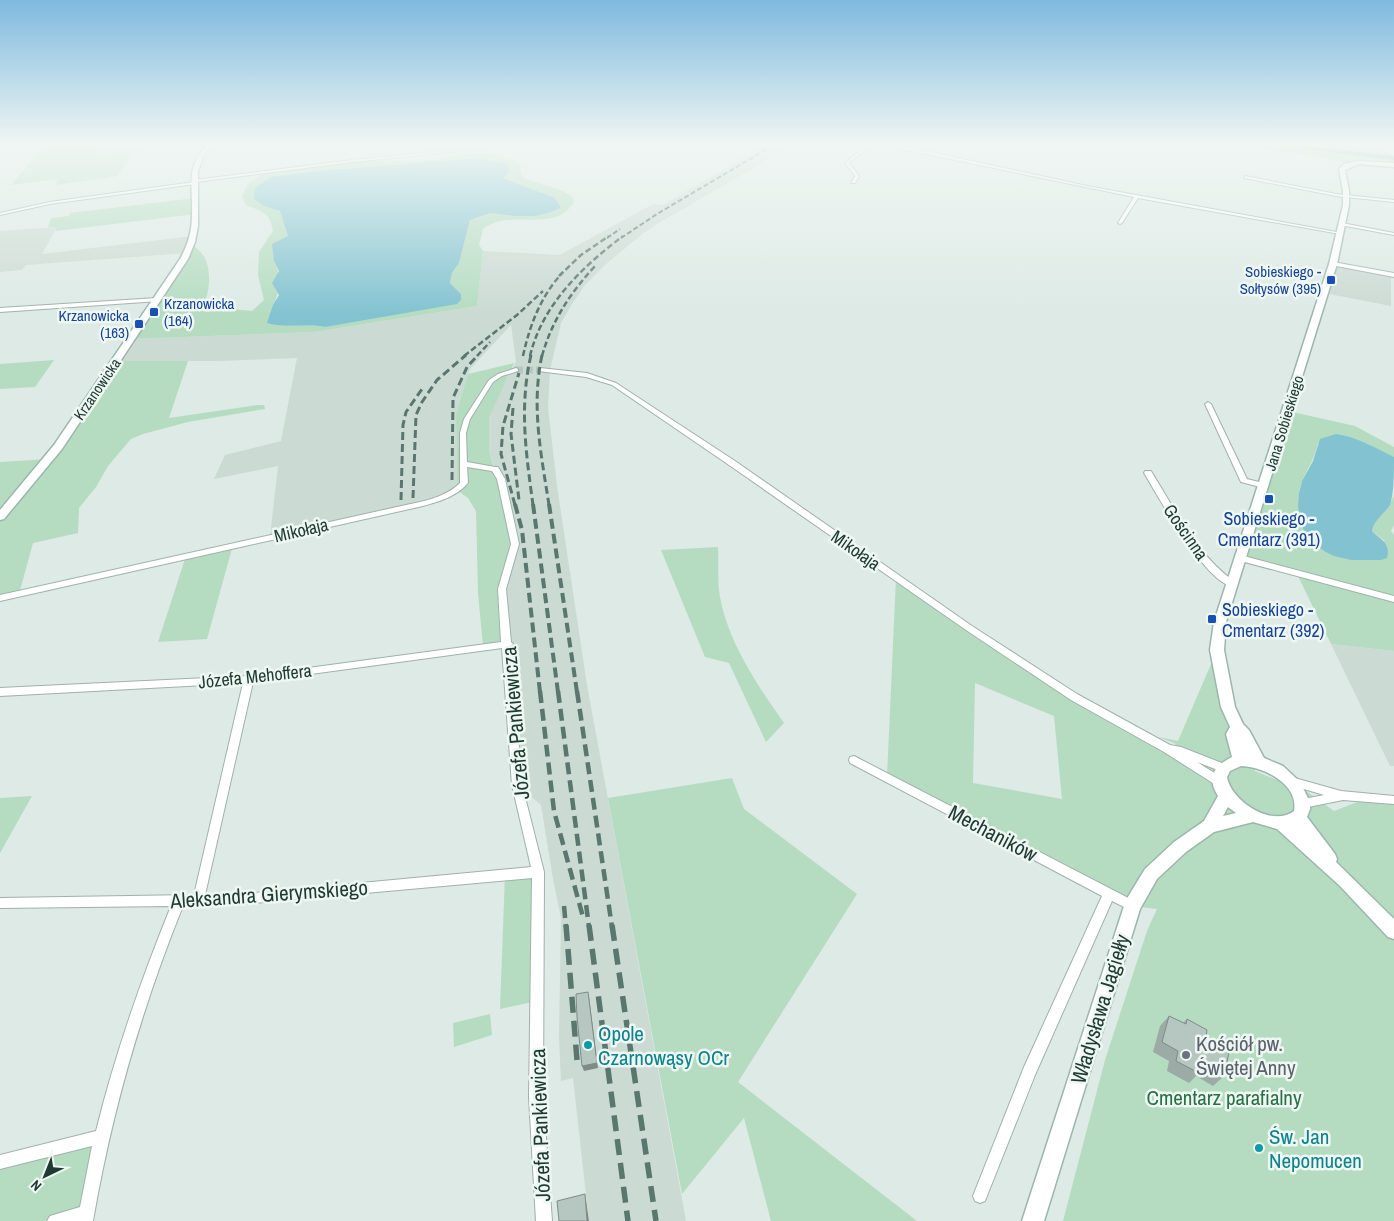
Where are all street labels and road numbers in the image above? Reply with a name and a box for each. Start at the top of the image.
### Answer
street label: Krzanowicka [69,354,125,424]
street label: Jana Sobieskiego [1260,373,1308,473]
street label: Gościnna [1158,499,1214,565]
street label: Mikołaja [271,512,331,548]
street label: Mikołaja [826,524,886,576]
street label: Józefa Pankiewicza [494,645,536,801]
street label: Józefa Mehoffera [197,658,313,694]
street label: Mechaników [944,798,1043,869]
street label: Aleksandra Gierymskiego [168,873,369,915]
street label: Władysława Jagiełły [1063,930,1137,1087]
street label: Józefa Pankiewicza [523,1048,557,1202]

